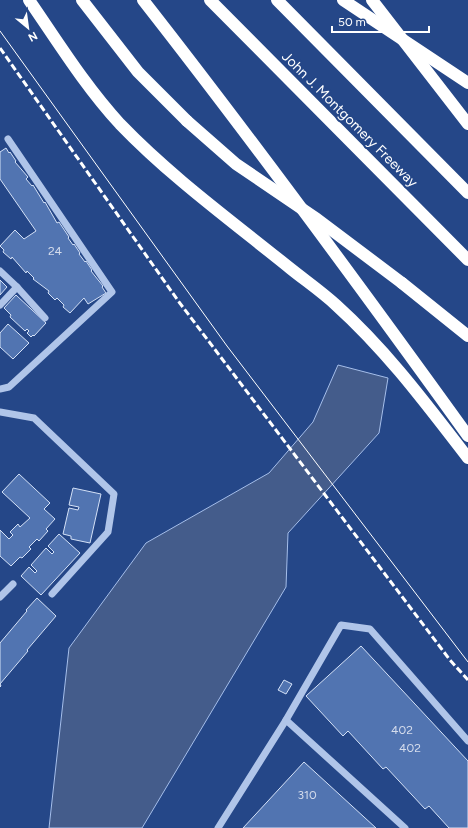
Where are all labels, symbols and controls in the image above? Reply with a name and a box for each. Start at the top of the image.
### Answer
north arrow [8,8,48,48]
scale bar [332,8,429,34]
text: 50 m [338,15,366,29]
text: N [26,29,39,44]
street label: John J. Montgomery Freeway [278,48,422,191]
house number: 24 [48,244,63,258]
house number: 402 [391,723,413,737]
house number: 402 [399,741,421,755]
house number: 310 [297,788,317,802]

